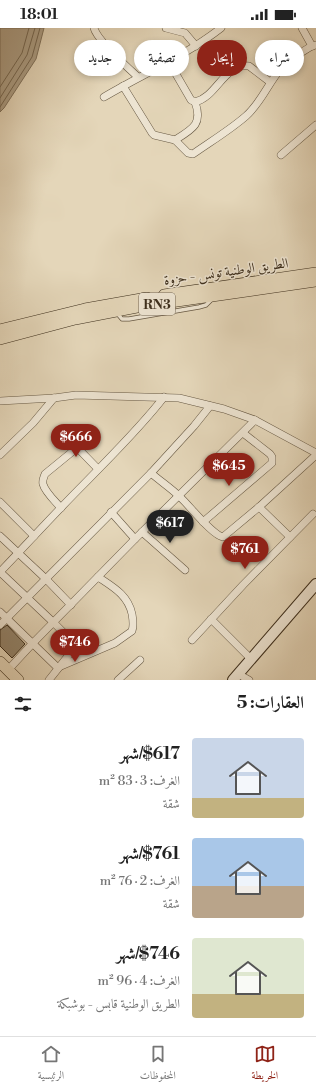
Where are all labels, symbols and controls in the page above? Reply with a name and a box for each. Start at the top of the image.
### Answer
text: 18:01 [20,5,58,24]
chip: جديد [74,40,126,76]
chip: تصفية [134,40,189,76]
chip: إيجار [197,40,247,76]
chip: شراء [255,40,304,76]
street label: الطريق الوطنية تونس - حزوة [163,254,289,290]
road number: RN3 [139,293,175,315]
pin: $666 [52,424,100,458]
text: $666 [60,429,92,445]
pin: $645 [205,453,253,487]
text: $645 [213,458,245,474]
pin: $617 [146,510,194,544]
text: $617 [156,515,184,531]
pin: $761 [221,536,269,570]
text: $761 [231,541,259,557]
pin: $746 [51,629,99,663]
text: $746 [59,634,91,650]
text: العقارات: 5 [237,692,304,714]
icon: filters [12,693,34,715]
text: $617/شهر [120,743,180,765]
icon: home [224,754,272,802]
text: الغرف: 3 · 83 m² [99,773,180,789]
text: شقة [163,796,180,812]
text: $761/شهر [119,843,180,865]
icon: home [224,854,272,902]
text: الغرف: 2 · 76 m² [100,873,180,889]
text: شقة [163,896,180,912]
text: $746/شهر [116,943,180,965]
icon: home [224,954,272,1002]
text: الغرف: 4 · 96 m² [98,973,180,989]
text: الطريق الوطنية قابس - بوشبكة [57,996,180,1012]
tab: الرئيسية [38,1043,64,1086]
tab: المحفوظات [140,1043,176,1086]
tab: الخريطة [251,1043,278,1086]

